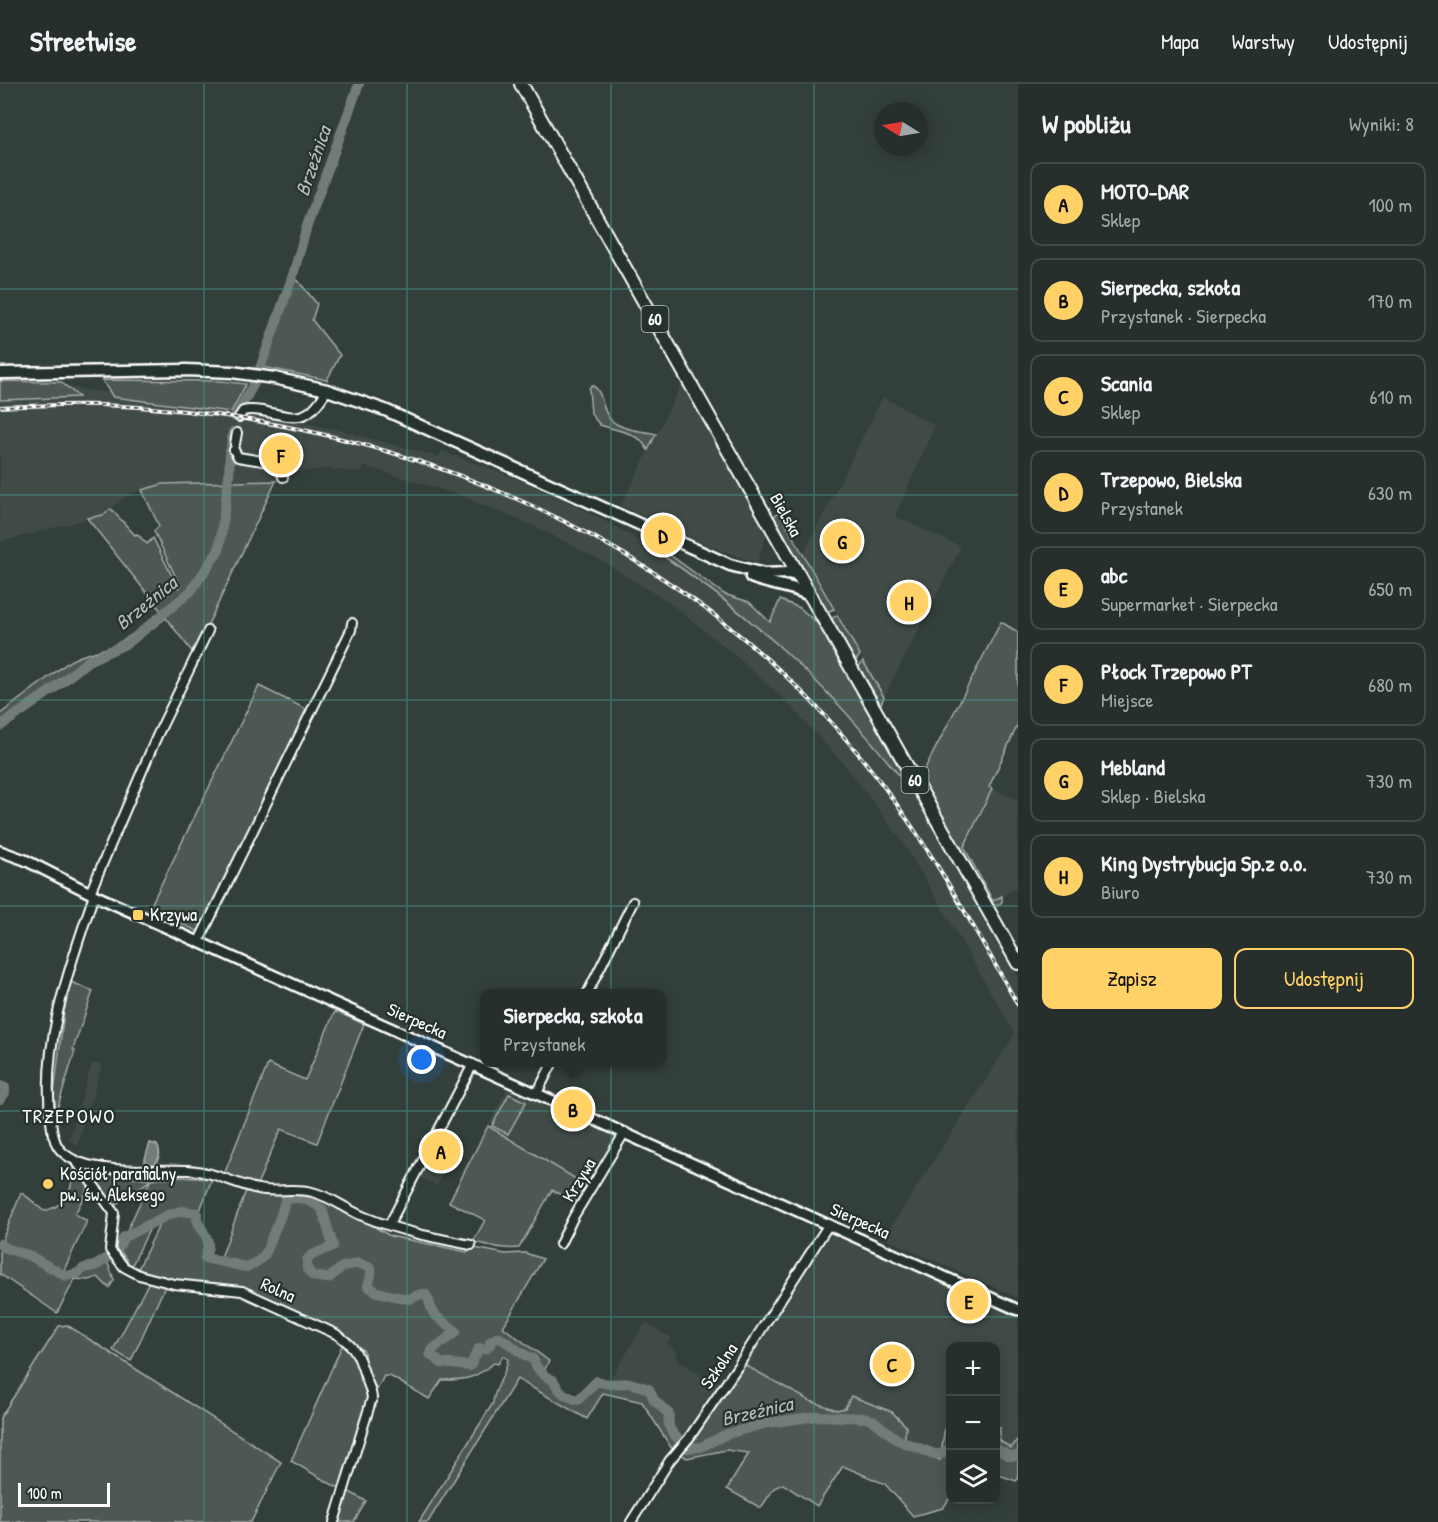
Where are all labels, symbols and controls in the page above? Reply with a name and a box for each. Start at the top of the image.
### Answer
text: Streetwise [30,22,136,60]
text: Mapa [1161,27,1199,56]
text: Warstwy [1232,27,1295,56]
text: Udostępnij [1328,27,1408,56]
north arrow [874,102,928,156]
text: W pobliżu [1042,106,1131,141]
text: Wyniki: 8 [1349,110,1414,137]
water label: Brzeźnica [288,120,338,199]
text: MOTO-DAR [1101,176,1189,206]
text: A [1059,191,1068,218]
text: 100 m [1369,191,1412,218]
text: Sklep [1101,206,1140,233]
text: Sierpecka, szkoła [1101,272,1240,302]
text: B [1058,287,1069,314]
text: 170 m [1368,287,1412,314]
text: Przystanek · Sierpecka [1101,302,1266,329]
road number: 60 [642,306,668,332]
text: Scania [1101,368,1152,398]
text: C [1058,383,1069,410]
text: 610 m [1370,383,1412,410]
text: Sklep [1101,398,1140,425]
pin: F [262,432,300,478]
text: Trzepowo, Bielska [1101,464,1242,494]
text: D [1059,479,1068,506]
text: 630 m [1368,479,1412,506]
street label: Bielska [764,488,809,541]
text: Przystanek [1101,494,1183,521]
pin: D [644,512,682,558]
pin: G [822,518,862,564]
text: abc [1101,560,1127,590]
water label: Brzeźnica [109,568,184,636]
text: E [1059,575,1068,602]
text: 650 m [1368,575,1412,602]
pin: H [890,580,928,624]
text: Supermarket · Sierpecka [1101,590,1278,617]
text: Płock Trzepowo PT [1101,656,1252,686]
text: F [1060,671,1067,698]
text: 680 m [1368,671,1412,698]
text: Miejsce [1101,686,1153,713]
text: Mebland [1101,752,1165,782]
road number: 60 [902,767,928,793]
text: G [1059,767,1068,794]
text: 730 m [1366,767,1412,794]
text: Sklep · Bielska [1101,782,1205,809]
text: King Dystrybucja Sp.z o.o. [1101,848,1307,878]
text: H [1059,863,1068,890]
text: 730 m [1366,863,1412,890]
text: Biuro [1101,878,1139,905]
place label: Krzywa [150,902,197,927]
marker: Krzywa [131,908,145,922]
button: Zapisz [1042,948,1222,1009]
button: Udostępnij [1234,948,1414,1009]
popup [480,989,666,1067]
street label: Sierpecka [383,996,451,1045]
text: Sierpecka, szkoła [503,1000,643,1030]
text: Przystanek [503,1030,586,1057]
your location [407,1045,436,1074]
pin: B [554,1086,592,1132]
district label: TRZEPOWO [22,1102,116,1129]
pin: A [422,1128,460,1174]
street label: Krzywa [556,1153,601,1206]
place label: Kościół parafialny pw. św. Aleksego [60,1161,177,1207]
marker: Kościół parafialny pw. św. Aleksego [41,1177,55,1191]
street label: Sierpecka [826,1196,894,1245]
street label: Rolna [257,1271,299,1308]
pin: E [950,1278,988,1324]
street label: Szkolna [694,1338,743,1394]
pin: C [872,1342,912,1386]
map controls [946,1342,1000,1504]
button: + [946,1342,1000,1396]
water label: Brzeźnica [719,1389,797,1432]
button: − [946,1396,1000,1450]
button: layers [946,1450,1000,1504]
scale bar [18,1480,110,1508]
text: 100 m [27,1482,62,1504]

